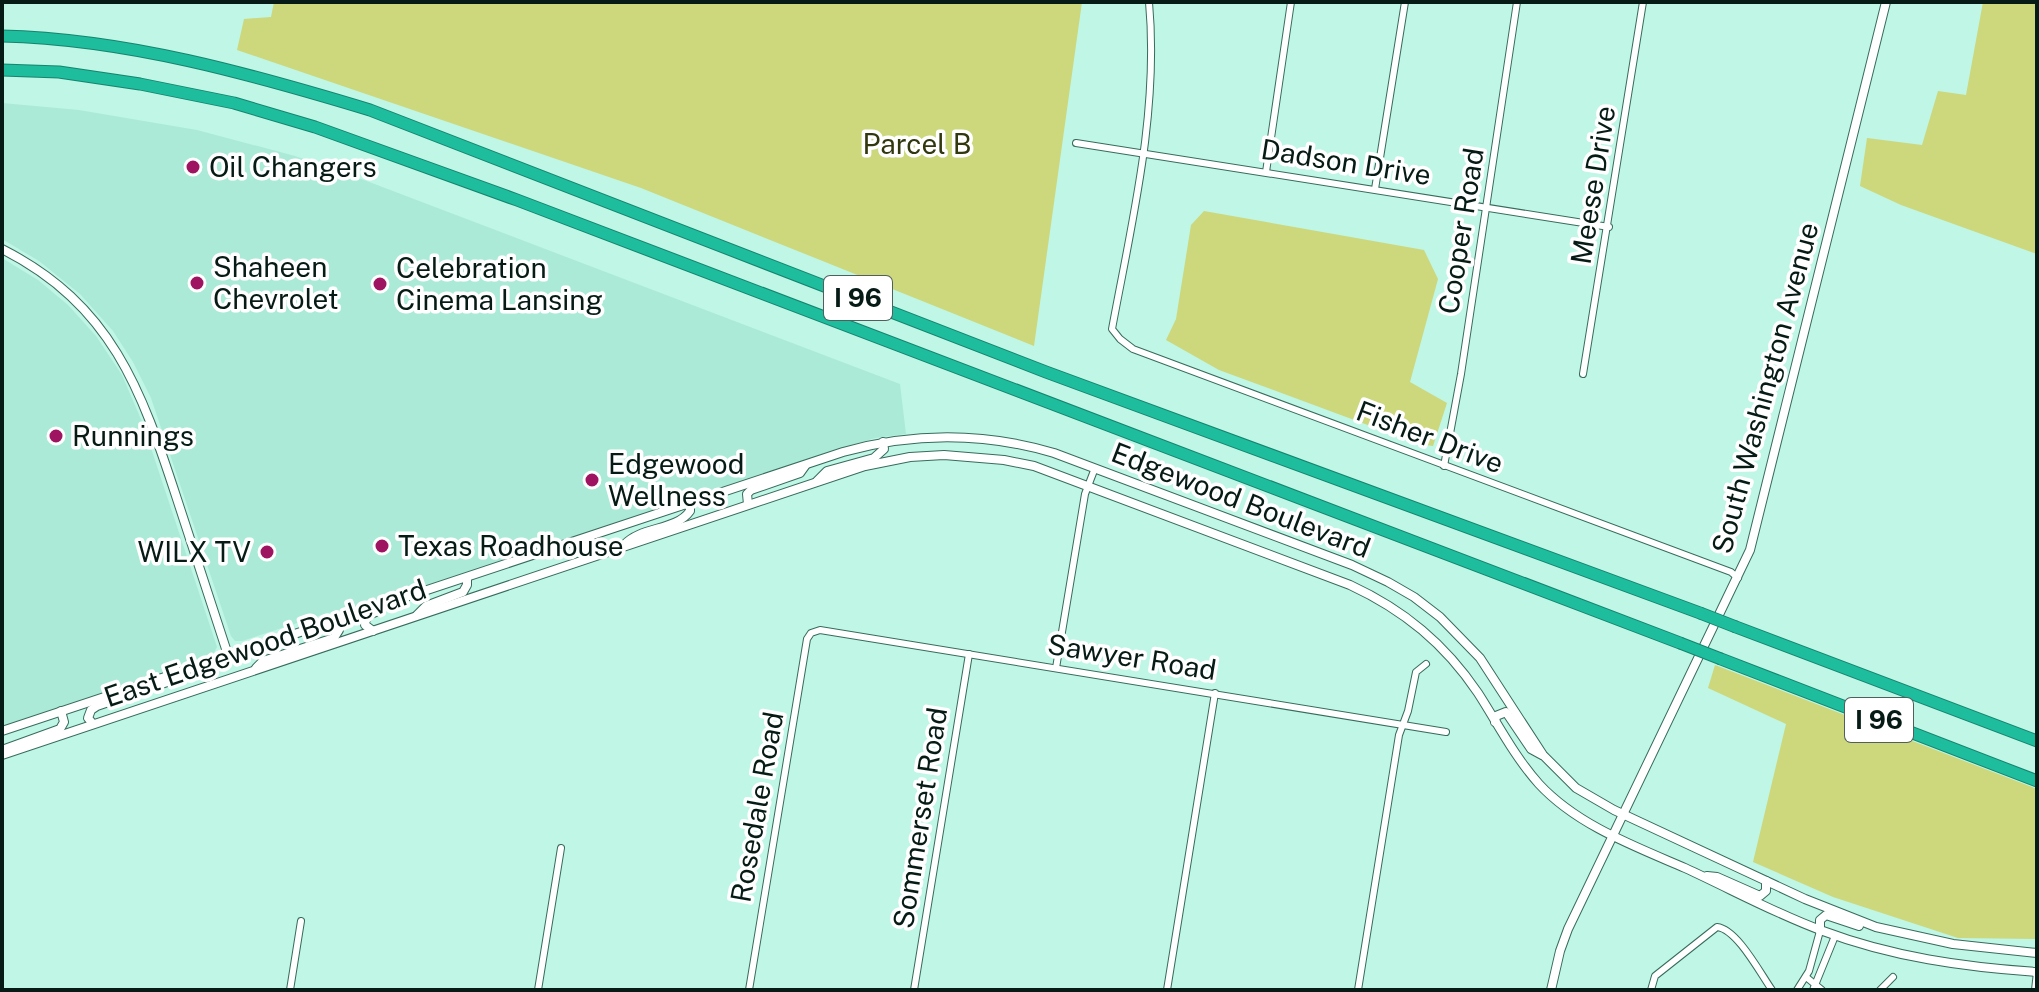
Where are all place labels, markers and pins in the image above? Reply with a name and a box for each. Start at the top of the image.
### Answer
place label: Oil Changers [209,150,377,183]
marker: Oil Changers [184,158,202,176]
place label: Shaheen Chevrolet [213,250,339,315]
place label: Celebration Cinema Lansing [396,251,603,316]
marker: Shaheen Chevrolet [188,274,206,292]
marker: Celebration Cinema Lansing [371,275,389,293]
place label: Runnings [72,419,194,452]
marker: Runnings [47,427,65,445]
place label: Edgewood Wellness [608,447,744,512]
marker: Edgewood Wellness [583,471,601,489]
place label: Texas Roadhouse [398,529,624,562]
place label: WILX TV [137,535,251,568]
marker: Texas Roadhouse [373,537,391,555]
marker: WILX TV [258,543,276,561]

